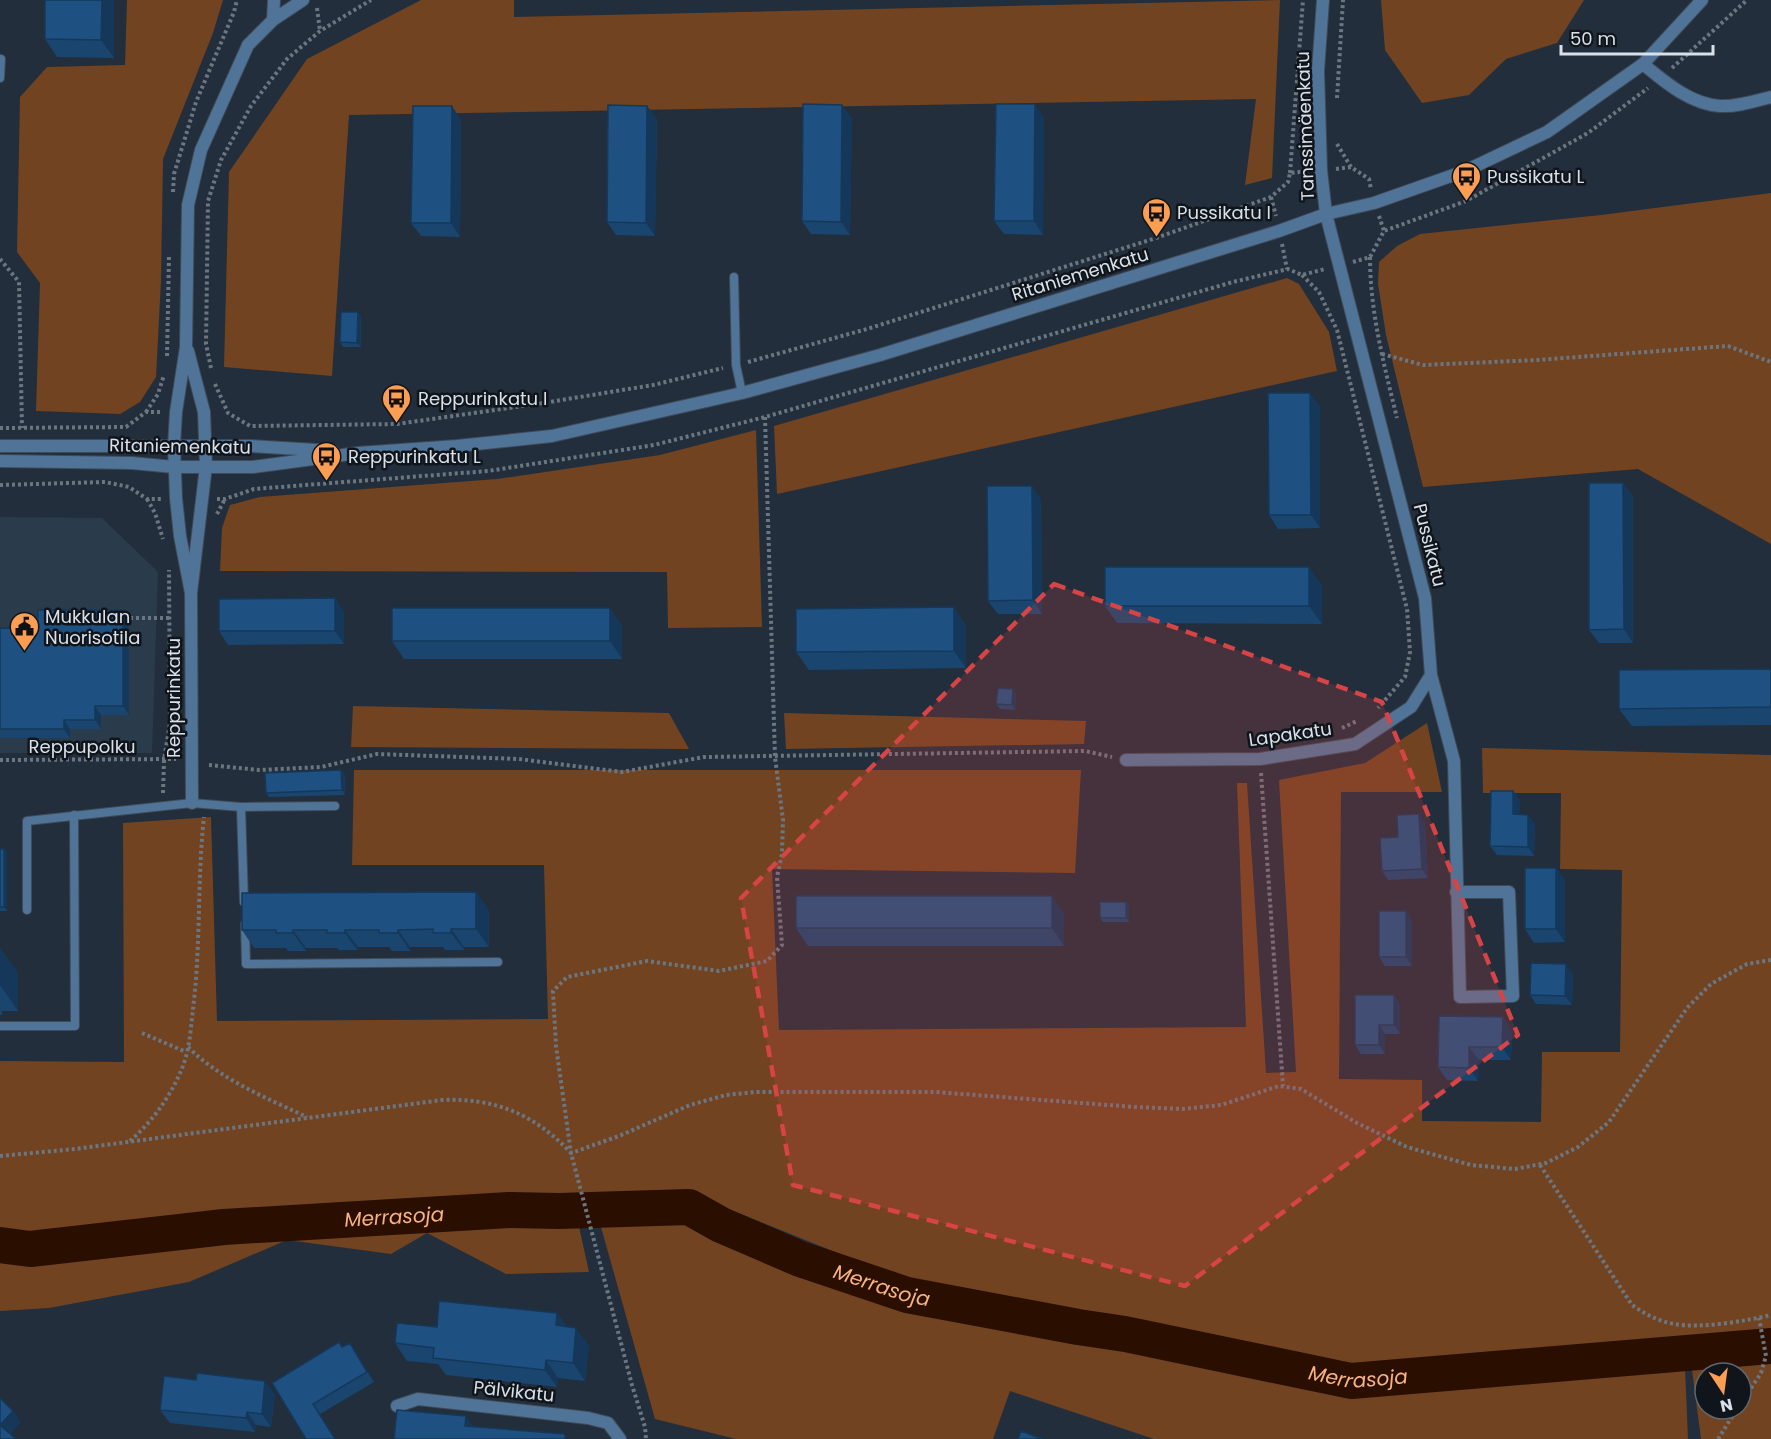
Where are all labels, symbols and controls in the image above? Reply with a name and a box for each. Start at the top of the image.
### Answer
scale bar [1561,18,1712,56]
text: 50 m [1570,26,1616,51]
street label: Tanssimäenkatu [1290,51,1320,201]
bus stop icon: Pussikatu L [1450,160,1482,202]
place label: Pussikatu L [1487,164,1584,189]
bus stop icon: Pussikatu I [1140,196,1172,238]
place label: Pussikatu I [1177,200,1271,225]
street label: Ritaniemenkatu [1008,241,1152,307]
bus stop icon: Reppurinkatu I [381,382,413,424]
place label: Reppurinkatu I [418,386,547,411]
street label: Ritaniemenkatu [109,432,251,460]
bus stop icon: Reppurinkatu L [311,440,343,482]
place label: Reppurinkatu L [348,444,481,469]
street label: Pussikatu [1408,501,1452,589]
place label: Mukkulan Nuorisotila [45,604,140,650]
public building icon: Mukkulan Nuorisotila [8,610,40,652]
street label: Reppurinkatu [161,638,186,758]
street label: Lapakatu [1247,716,1333,752]
street label: Reppupolku [29,734,135,759]
water label: Merrasoja [344,1200,445,1234]
water label: Merrasoja [830,1257,932,1313]
water label: Merrasoja [1306,1359,1409,1395]
north arrow [1693,1361,1753,1421]
street label: Pälvikatu [472,1374,556,1408]
text: N [1718,1393,1735,1418]

